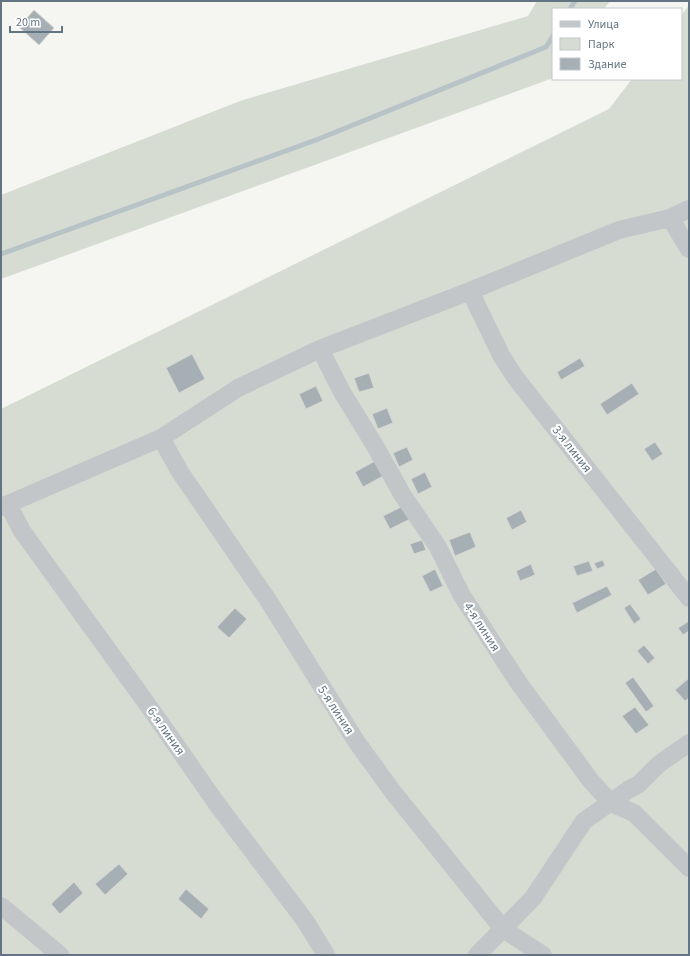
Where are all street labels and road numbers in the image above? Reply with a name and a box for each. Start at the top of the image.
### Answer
street label: 3-я линия [548,422,596,476]
street label: 4-я линия [459,599,505,655]
street label: 5-я линия [313,682,359,738]
street label: 6-я линия [143,703,189,759]

